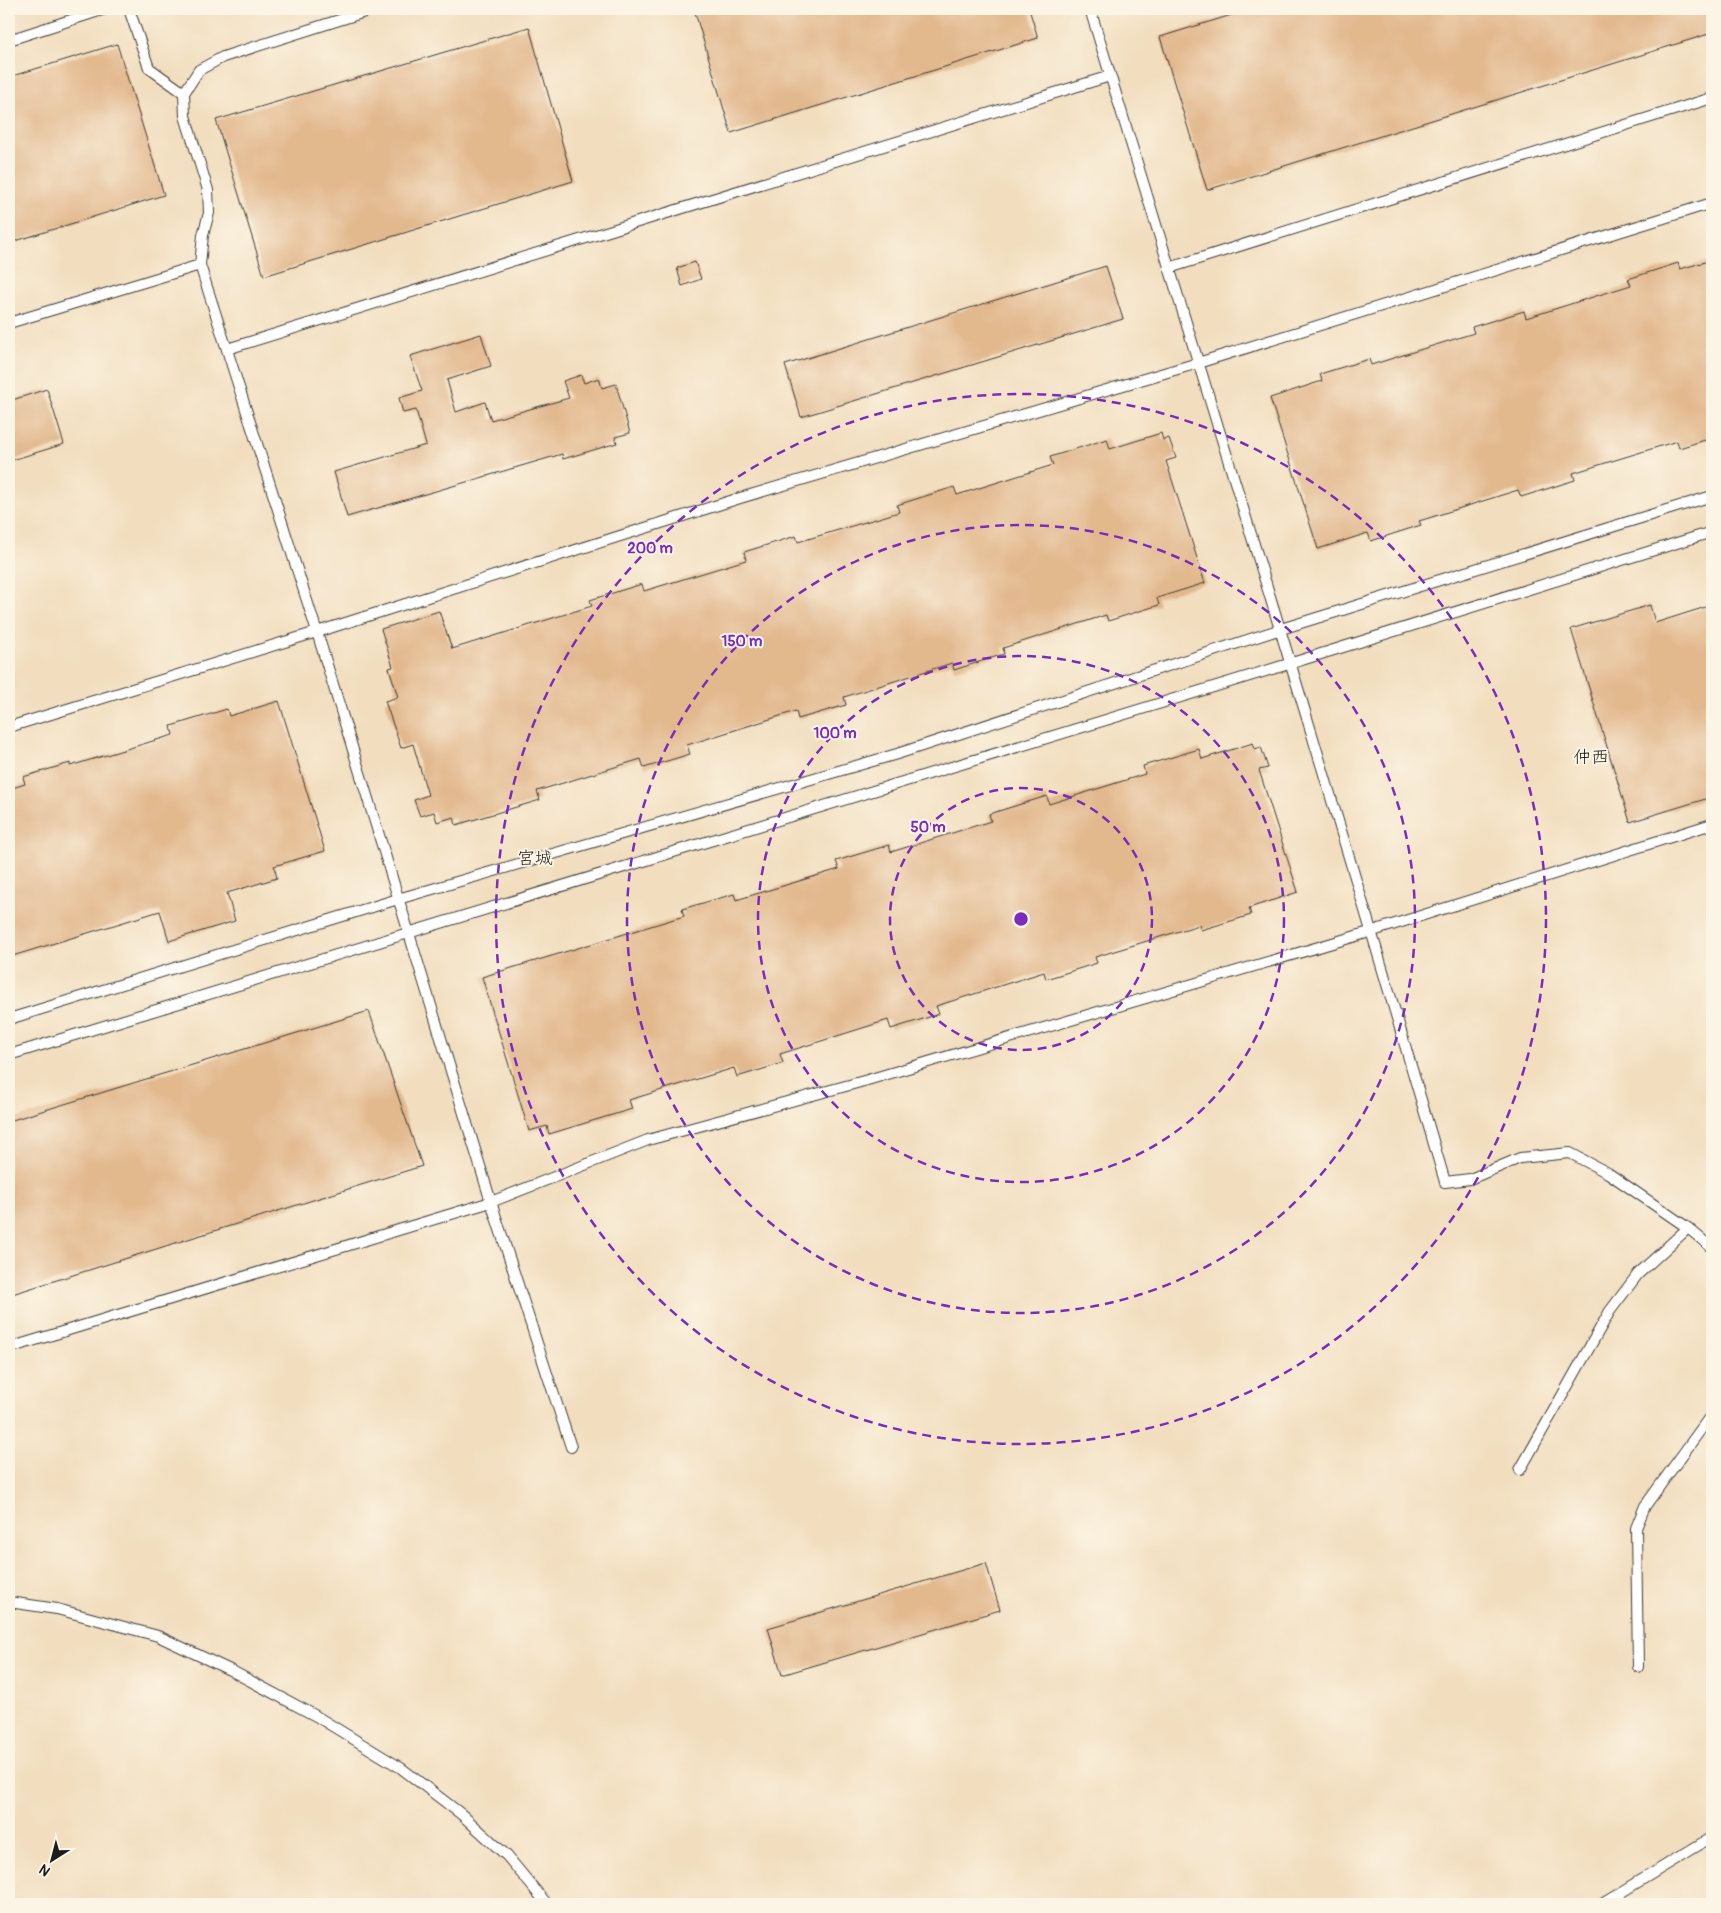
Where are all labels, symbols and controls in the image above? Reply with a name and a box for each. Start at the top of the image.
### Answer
text: 200 m [627,539,673,558]
text: 150 m [722,632,762,651]
text: 100 m [814,724,856,743]
district label: 仲西 [1573,746,1609,769]
text: 50 m [911,818,945,837]
district label: 宮城 [517,847,553,870]
centre of rings [1012,910,1030,928]
north arrow [28,1836,78,1886]
text: N [36,1860,53,1880]

